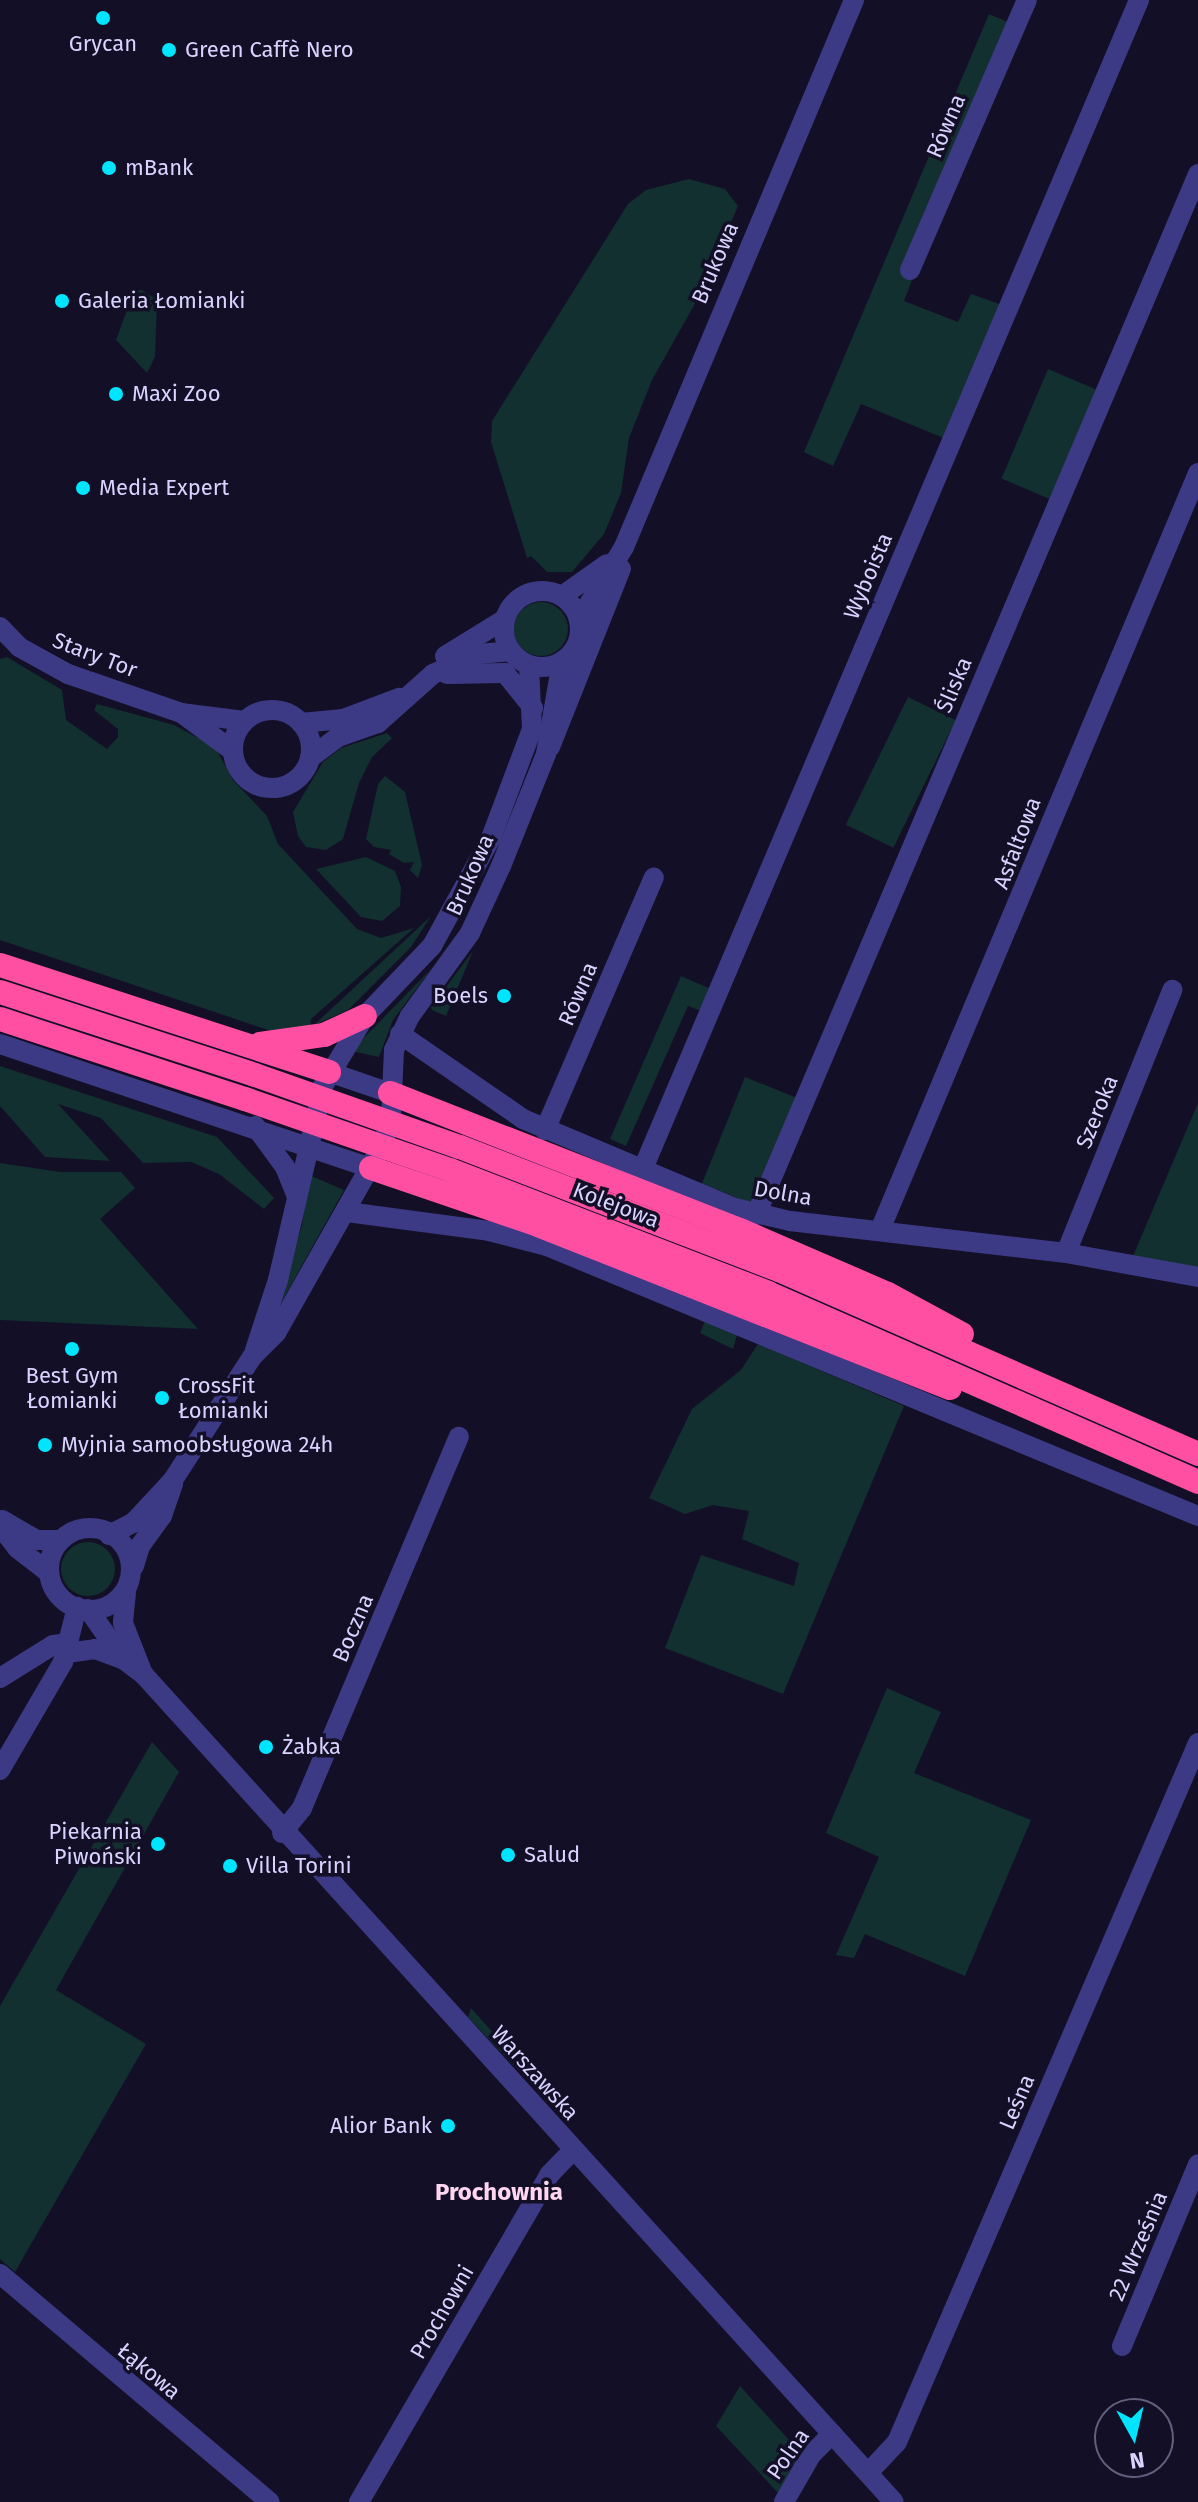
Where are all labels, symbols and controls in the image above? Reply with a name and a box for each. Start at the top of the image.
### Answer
marker: Grycan [94,9,112,27]
place label: Grycan [69,31,137,57]
place label: Green Caffè Nero [185,37,354,63]
marker: Green Caffè Nero [160,41,178,59]
street label: Równa [921,90,971,162]
place label: mBank [125,155,193,181]
marker: mBank [100,159,118,177]
street label: Brukowa [686,218,744,308]
place label: Galeria Łomianki [78,288,245,314]
marker: Galeria Łomianki [53,292,71,310]
place label: Maxi Zoo [132,381,220,407]
marker: Maxi Zoo [107,385,125,403]
place label: Media Expert [99,475,229,501]
marker: Media Expert [74,479,92,497]
street label: Wyboista [838,529,898,623]
street label: Stary Tor [49,627,141,683]
street label: Śliska [931,653,977,717]
street label: Asfaltowa [987,794,1047,892]
street label: Brukowa [440,830,500,920]
street label: Równa [553,958,603,1030]
place label: Boels [433,983,488,1009]
marker: Boels [495,987,513,1005]
street label: Szeroka [1070,1071,1124,1153]
street label: Dolna [752,1175,814,1211]
street label: Kolejowa [569,1176,663,1234]
marker: Best Gym Łomianki [63,1340,81,1358]
place label: Best Gym Łomianki [26,1362,118,1414]
place label: CrossFit Łomianki [178,1372,269,1424]
marker: CrossFit Łomianki [153,1389,171,1407]
place label: Myjnia samoobsługowa 24h [61,1432,333,1458]
marker: Myjnia samoobsługowa 24h [36,1436,54,1454]
street label: Boczna [327,1590,379,1666]
place label: Żabka [282,1734,341,1760]
marker: Żabka [257,1738,275,1756]
place label: Piekarnia Piwoński [49,1818,142,1870]
marker: Piekarnia Piwoński [149,1835,167,1853]
place label: Salud [524,1842,580,1868]
marker: Salud [499,1846,517,1864]
place label: Villa Torini [246,1853,352,1879]
marker: Villa Torini [221,1857,239,1875]
street label: Warszawska [486,2020,584,2126]
street label: Leśna [994,2070,1040,2134]
place label: Alior Bank [330,2113,432,2139]
marker: Alior Bank [439,2117,457,2135]
district label: Prochownia [435,2179,563,2207]
street label: 22 Września [1103,2187,1173,2305]
street label: Prochowni [405,2260,479,2364]
street label: Łąkowa [112,2337,186,2405]
north arrow [1094,2398,1174,2478]
street label: Polna [761,2423,815,2485]
text: N [1128,2446,1146,2475]

